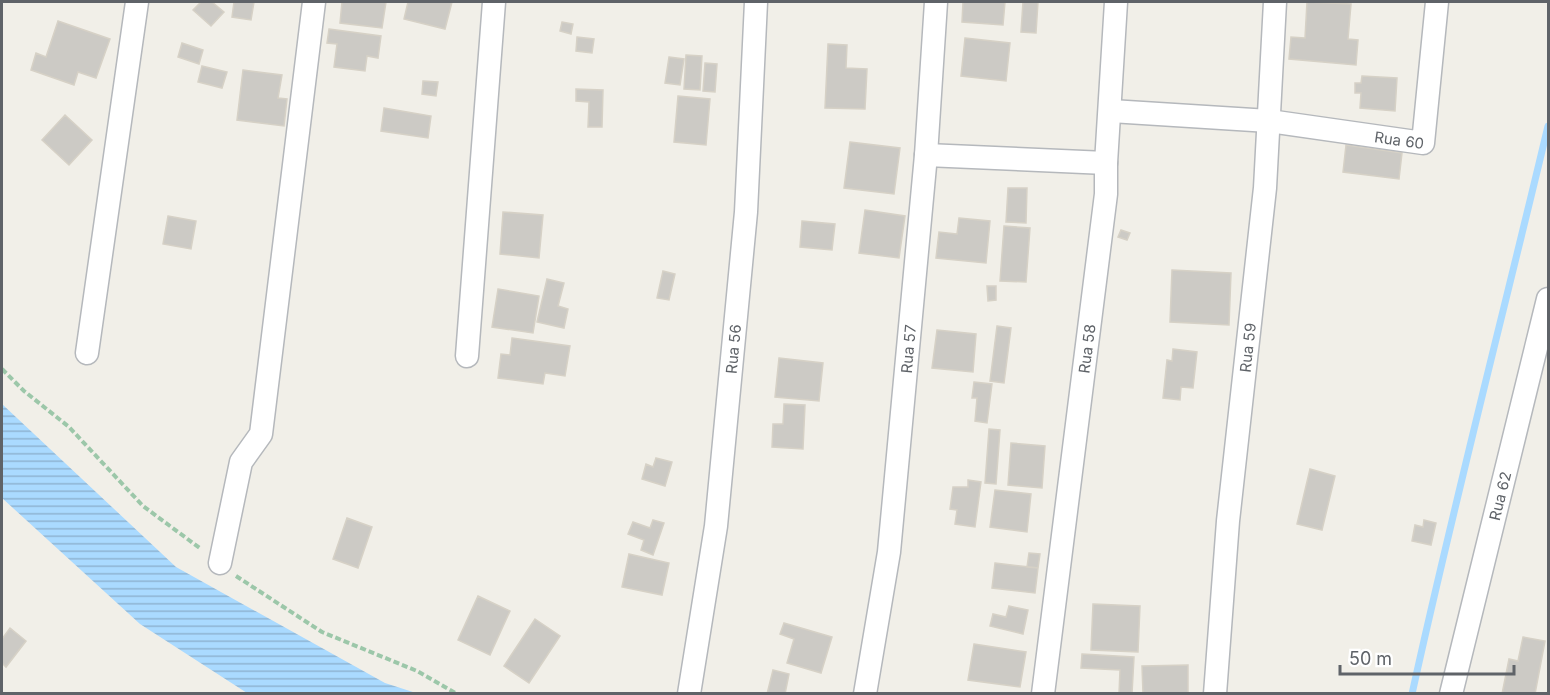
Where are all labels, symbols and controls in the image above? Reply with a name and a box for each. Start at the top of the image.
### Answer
street label: Rua 60 [1373,127,1425,153]
street label: Rua 59 [1235,322,1259,373]
street label: Rua 56 [721,323,745,375]
street label: Rua 58 [1074,323,1099,375]
street label: Rua 57 [896,324,920,374]
street label: Rua 62 [1485,470,1515,522]
scale bar [1340,638,1514,676]
text: 50 m [1349,648,1392,669]

